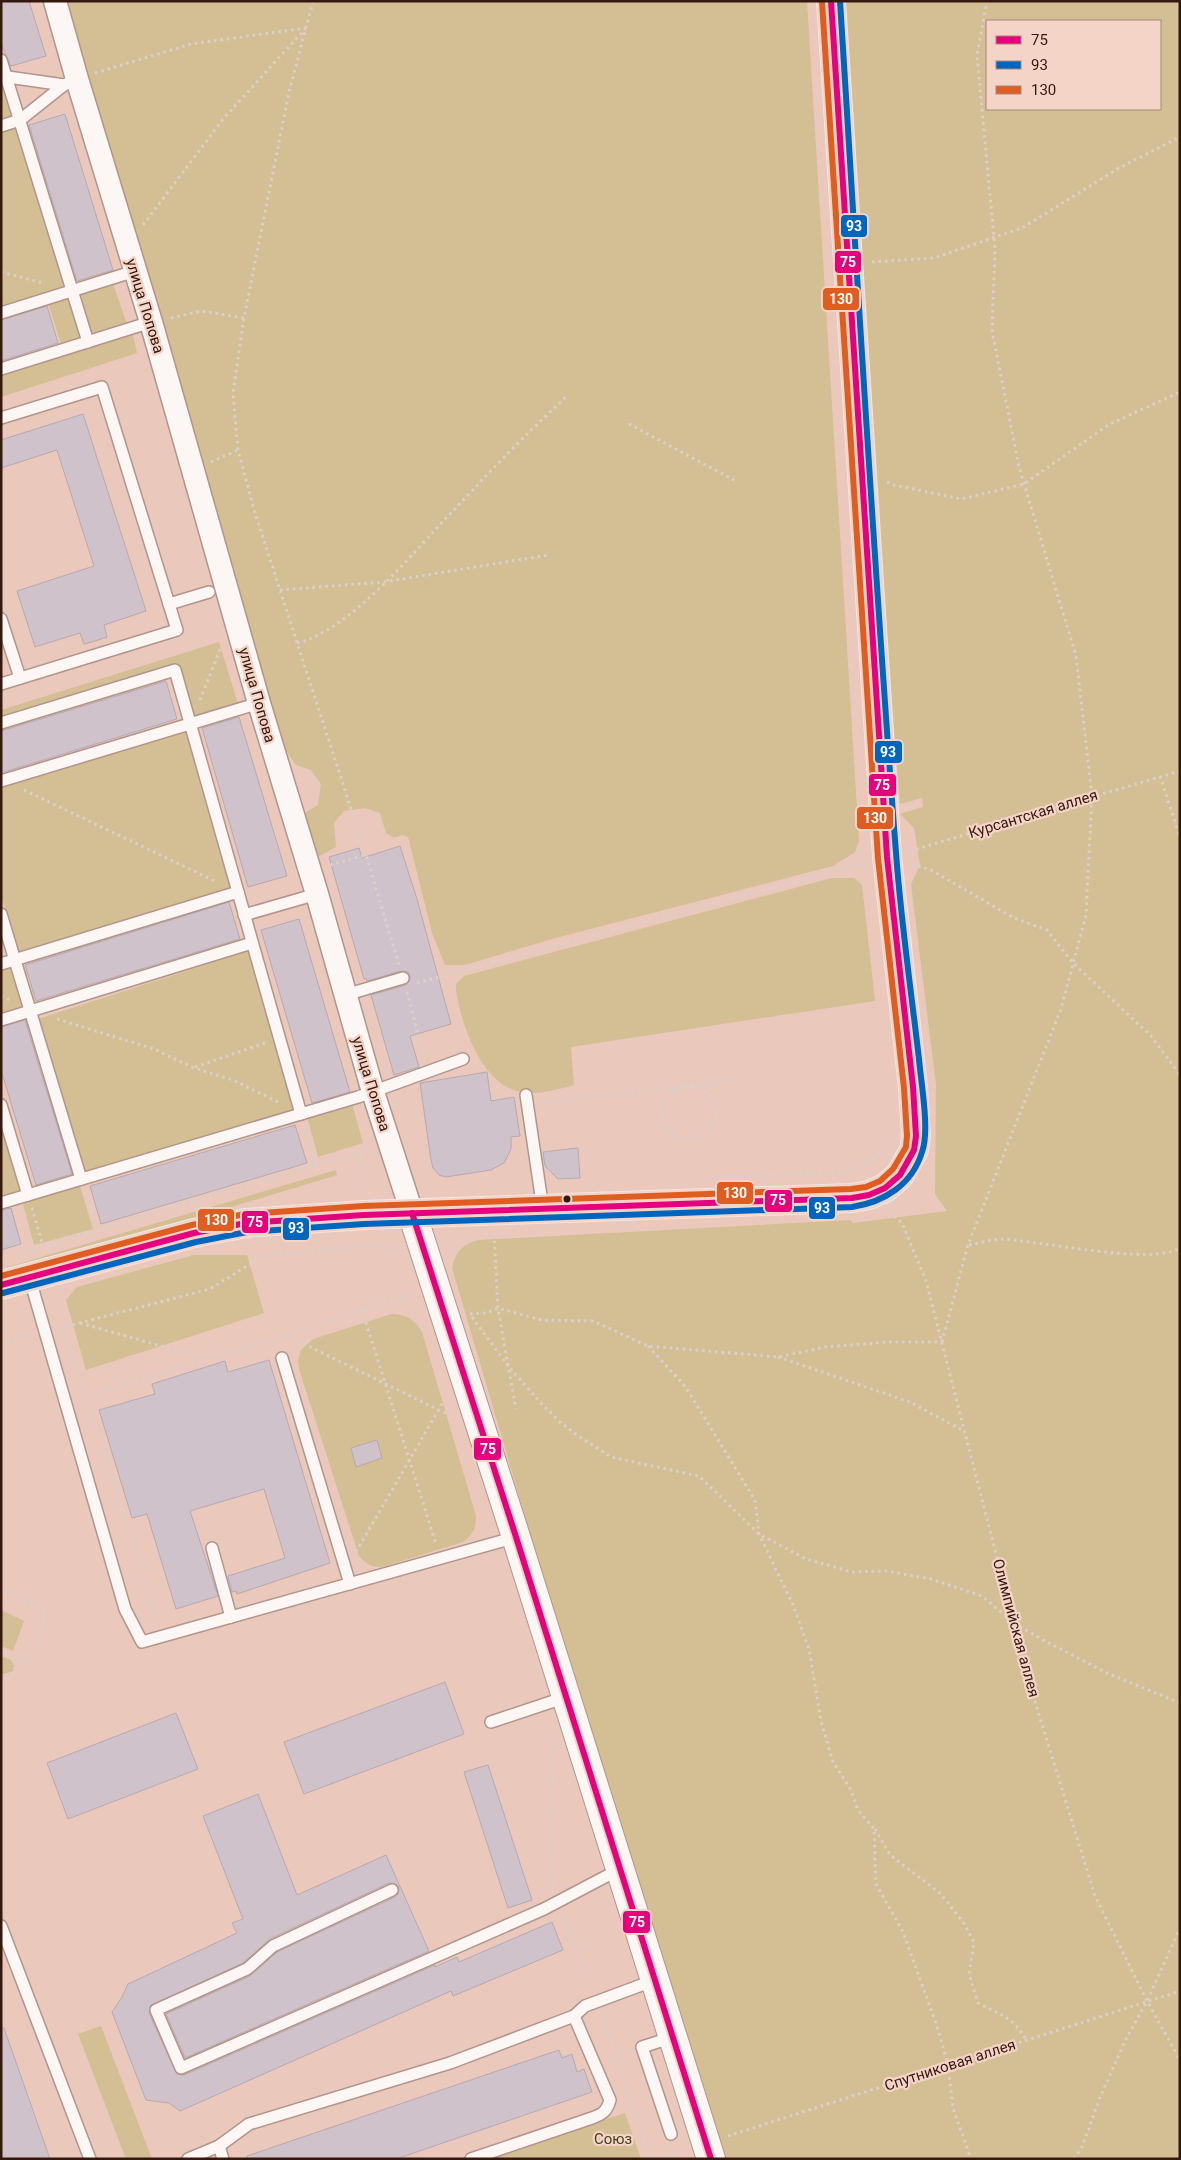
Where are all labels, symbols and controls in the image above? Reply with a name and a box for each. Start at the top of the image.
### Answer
legend [986,20,1161,110]
text: 75 [1031,31,1048,49]
text: 93 [1031,56,1048,74]
text: 130 [1031,81,1056,99]
line badge: 93 [840,214,868,238]
text: 93 [846,218,862,234]
line badge: 75 [834,250,862,274]
text: 75 [840,254,856,270]
street label: улица Попова [122,256,168,356]
line badge: 130 [822,287,860,311]
text: 130 [829,291,853,307]
street label: улица Попова [235,645,279,745]
line badge: 93 [874,740,903,764]
text: 93 [880,744,896,760]
line badge: 75 [868,773,897,797]
text: 75 [874,777,890,793]
street label: Курсантская аллея [966,786,1100,842]
line badge: 130 [856,806,894,830]
text: 130 [863,810,887,826]
street label: улица Попова [348,1034,394,1134]
line badge: 130 [716,1181,754,1205]
text: 130 [723,1185,747,1201]
line badge: 75 [764,1189,793,1213]
text: 75 [770,1192,786,1208]
unlabelled marker [562,1194,572,1204]
line badge: 93 [808,1196,836,1220]
text: 93 [814,1200,830,1216]
line badge: 130 [197,1208,235,1232]
line badge: 75 [241,1210,269,1234]
text: 130 [204,1212,228,1228]
text: 75 [247,1214,263,1230]
line badge: 93 [282,1217,310,1241]
text: 93 [288,1220,304,1236]
line badge: 75 [473,1437,502,1461]
text: 75 [480,1441,496,1457]
street label: Олимпийская аллея [989,1557,1043,1699]
line badge: 75 [622,1910,651,1934]
text: 75 [629,1914,645,1930]
street label: Спутниковая аллея [882,2035,1018,2095]
park label: Союз [594,2130,632,2148]

